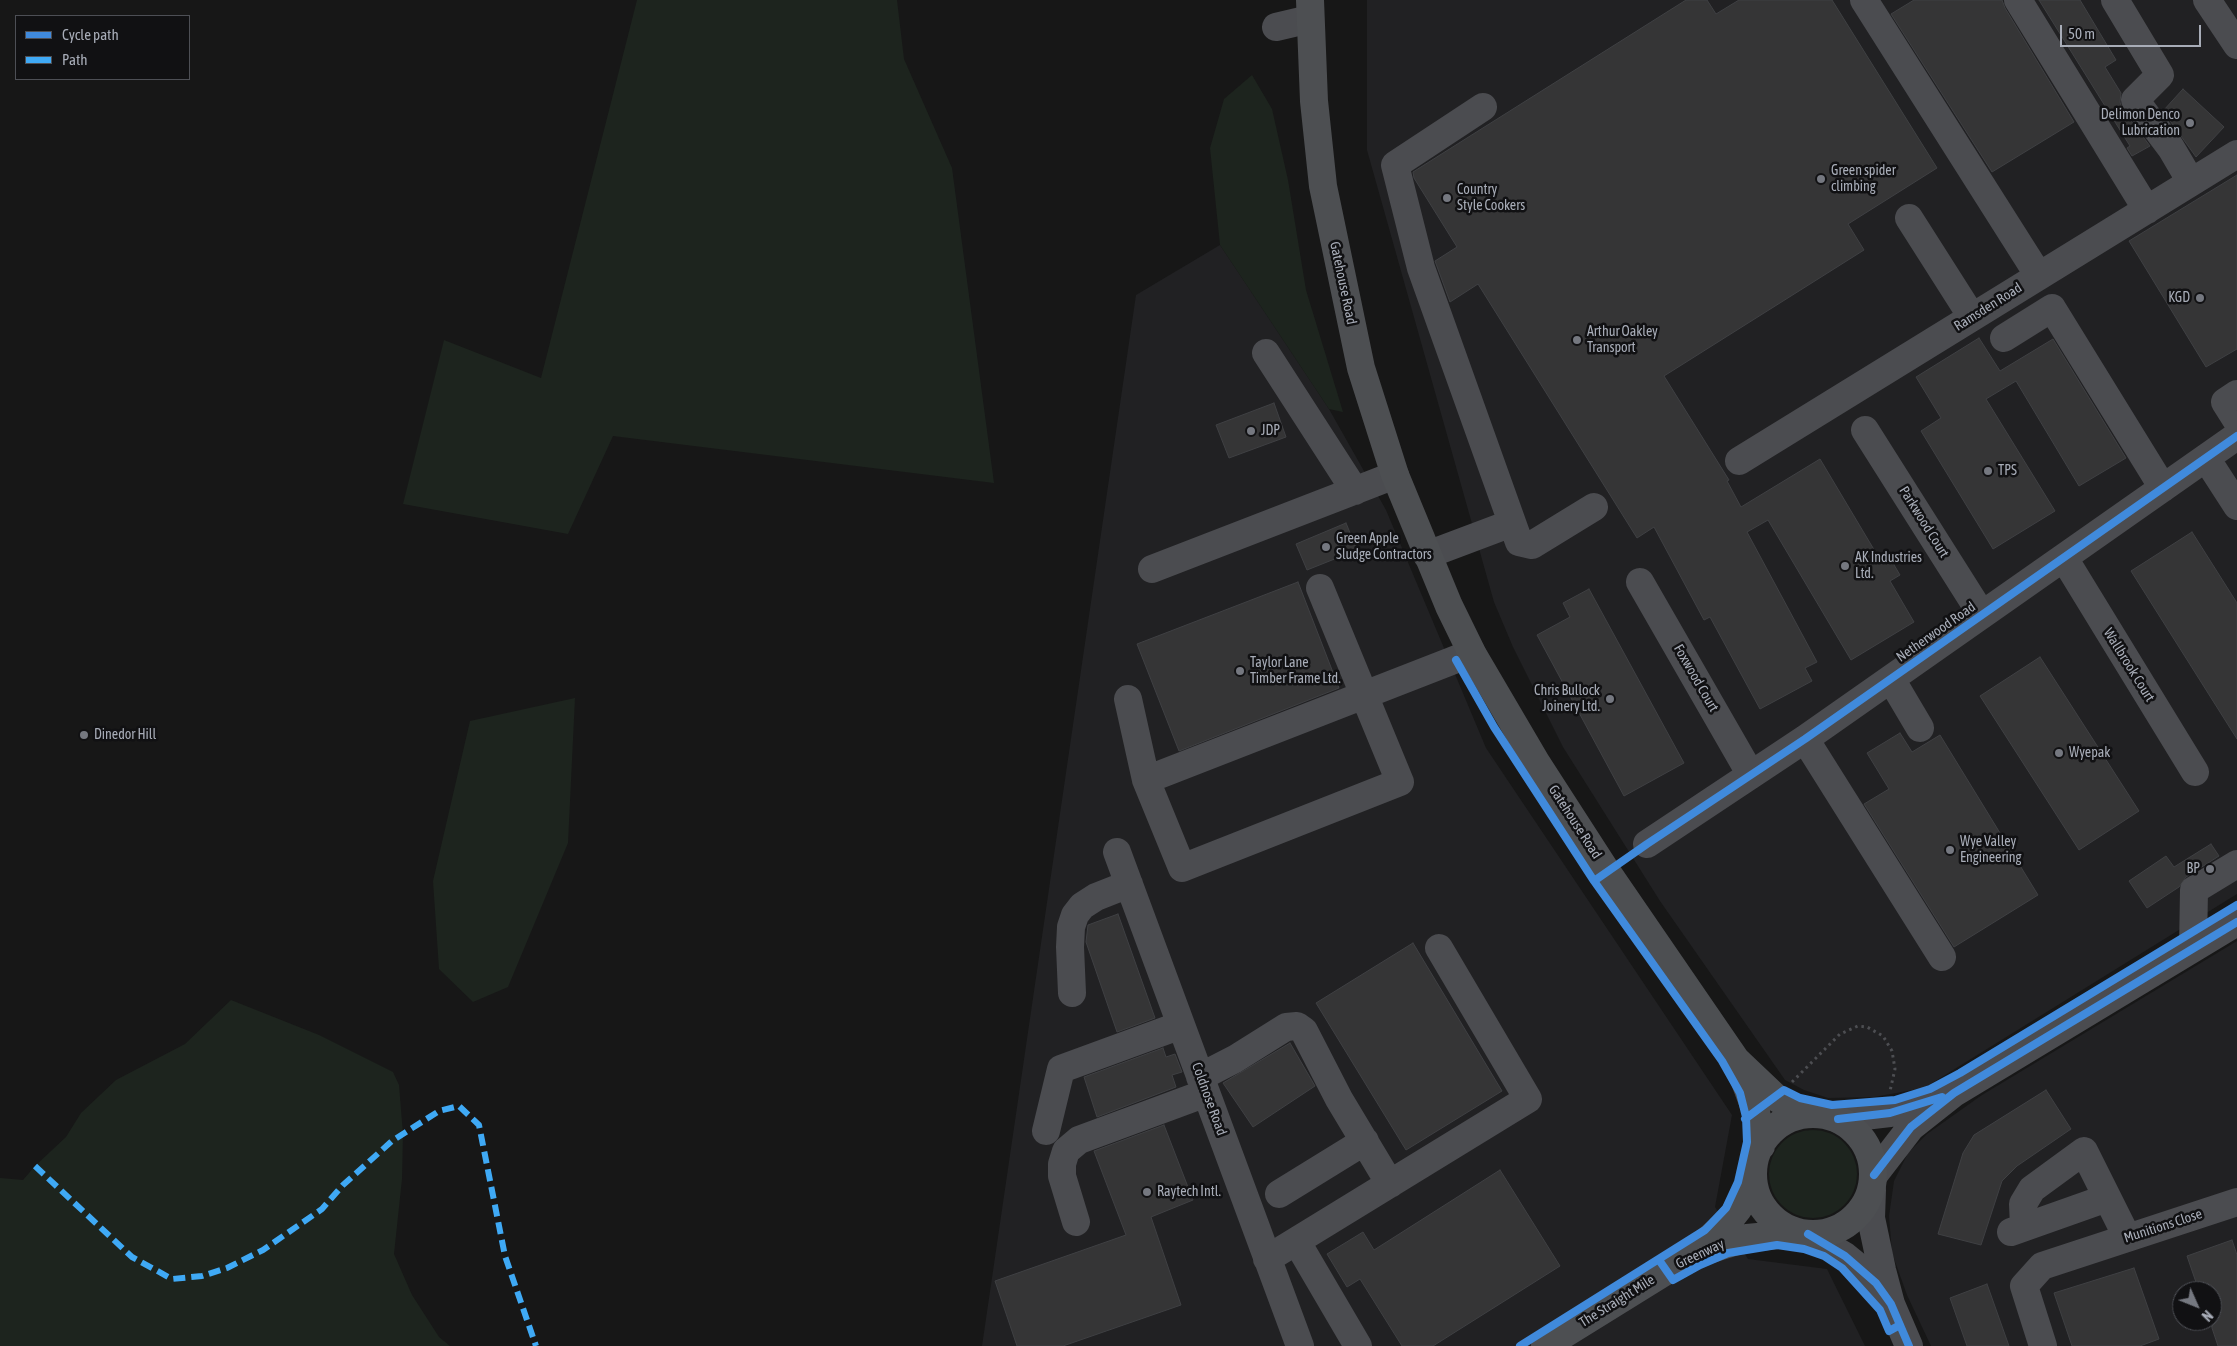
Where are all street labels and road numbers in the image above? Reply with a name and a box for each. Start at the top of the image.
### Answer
street label: Gatehouse Road [1326,240,1360,326]
street label: Ramsden Road [1951,279,2025,335]
street label: Parkwood Court [1895,483,1953,561]
street label: Netherwood Road [1893,599,1979,665]
street label: Wallbrook Court [2100,625,2158,705]
street label: Foxwood Court [1670,641,1722,715]
street label: Gatehouse Road [1545,782,1605,862]
street label: Coldnose Road [1188,1060,1230,1138]
street label: Munitions Close [2122,1205,2204,1247]
street label: Greenway [1673,1236,1727,1272]
street label: The Straight Mile [1576,1271,1658,1331]

